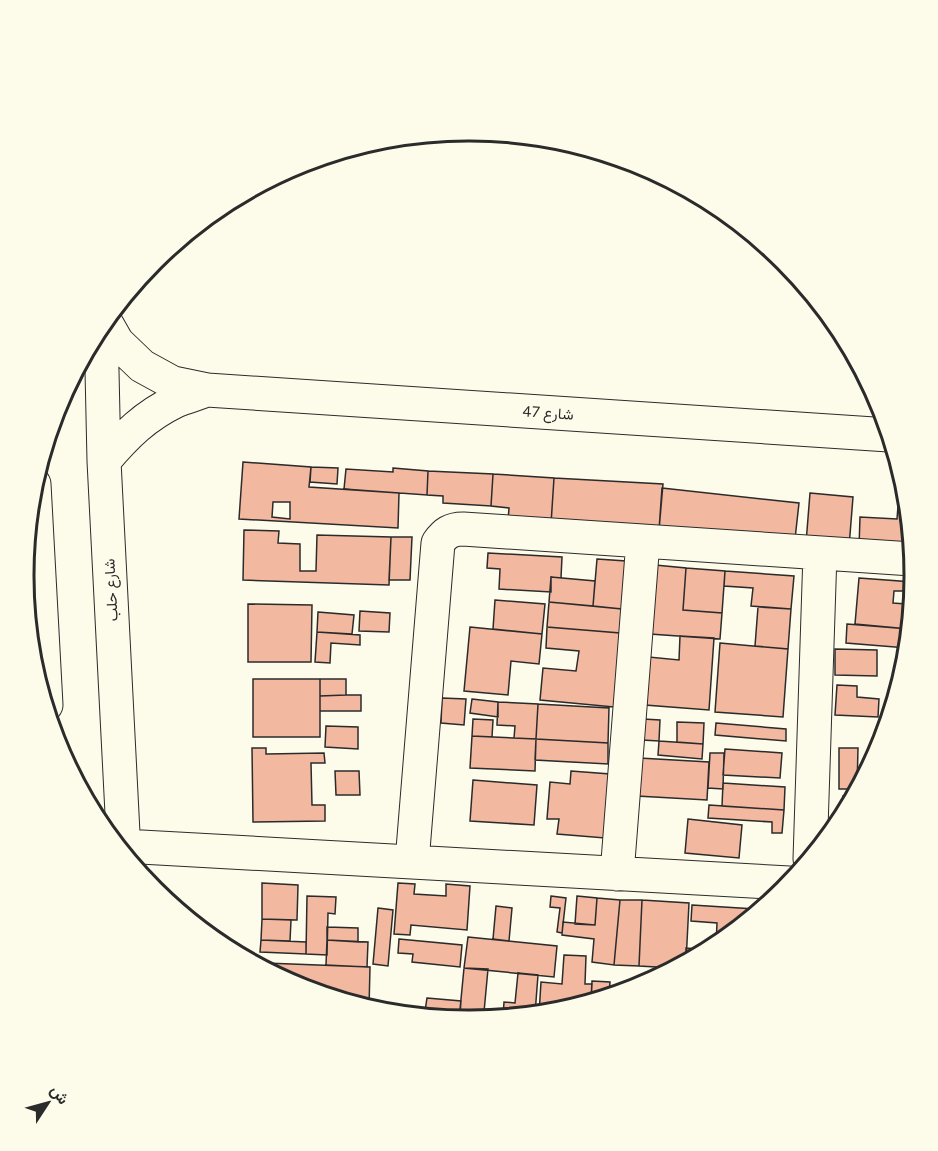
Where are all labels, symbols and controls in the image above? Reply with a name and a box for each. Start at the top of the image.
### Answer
street label: شارع 47 [522,402,574,426]
street label: شارع حلب [100,558,124,622]
north arrow [18,1073,78,1133]
text: ش [46,1081,73,1108]

